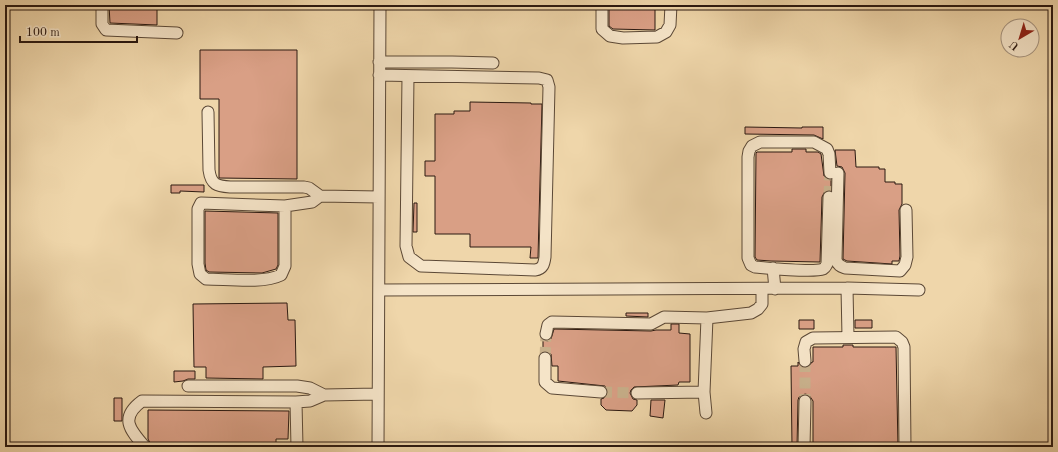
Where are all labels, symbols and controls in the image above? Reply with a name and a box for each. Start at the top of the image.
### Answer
scale bar [20,18,137,44]
north arrow [1000,18,1040,58]
text: 100 m [26,27,60,39]
text: U [1008,38,1022,52]

